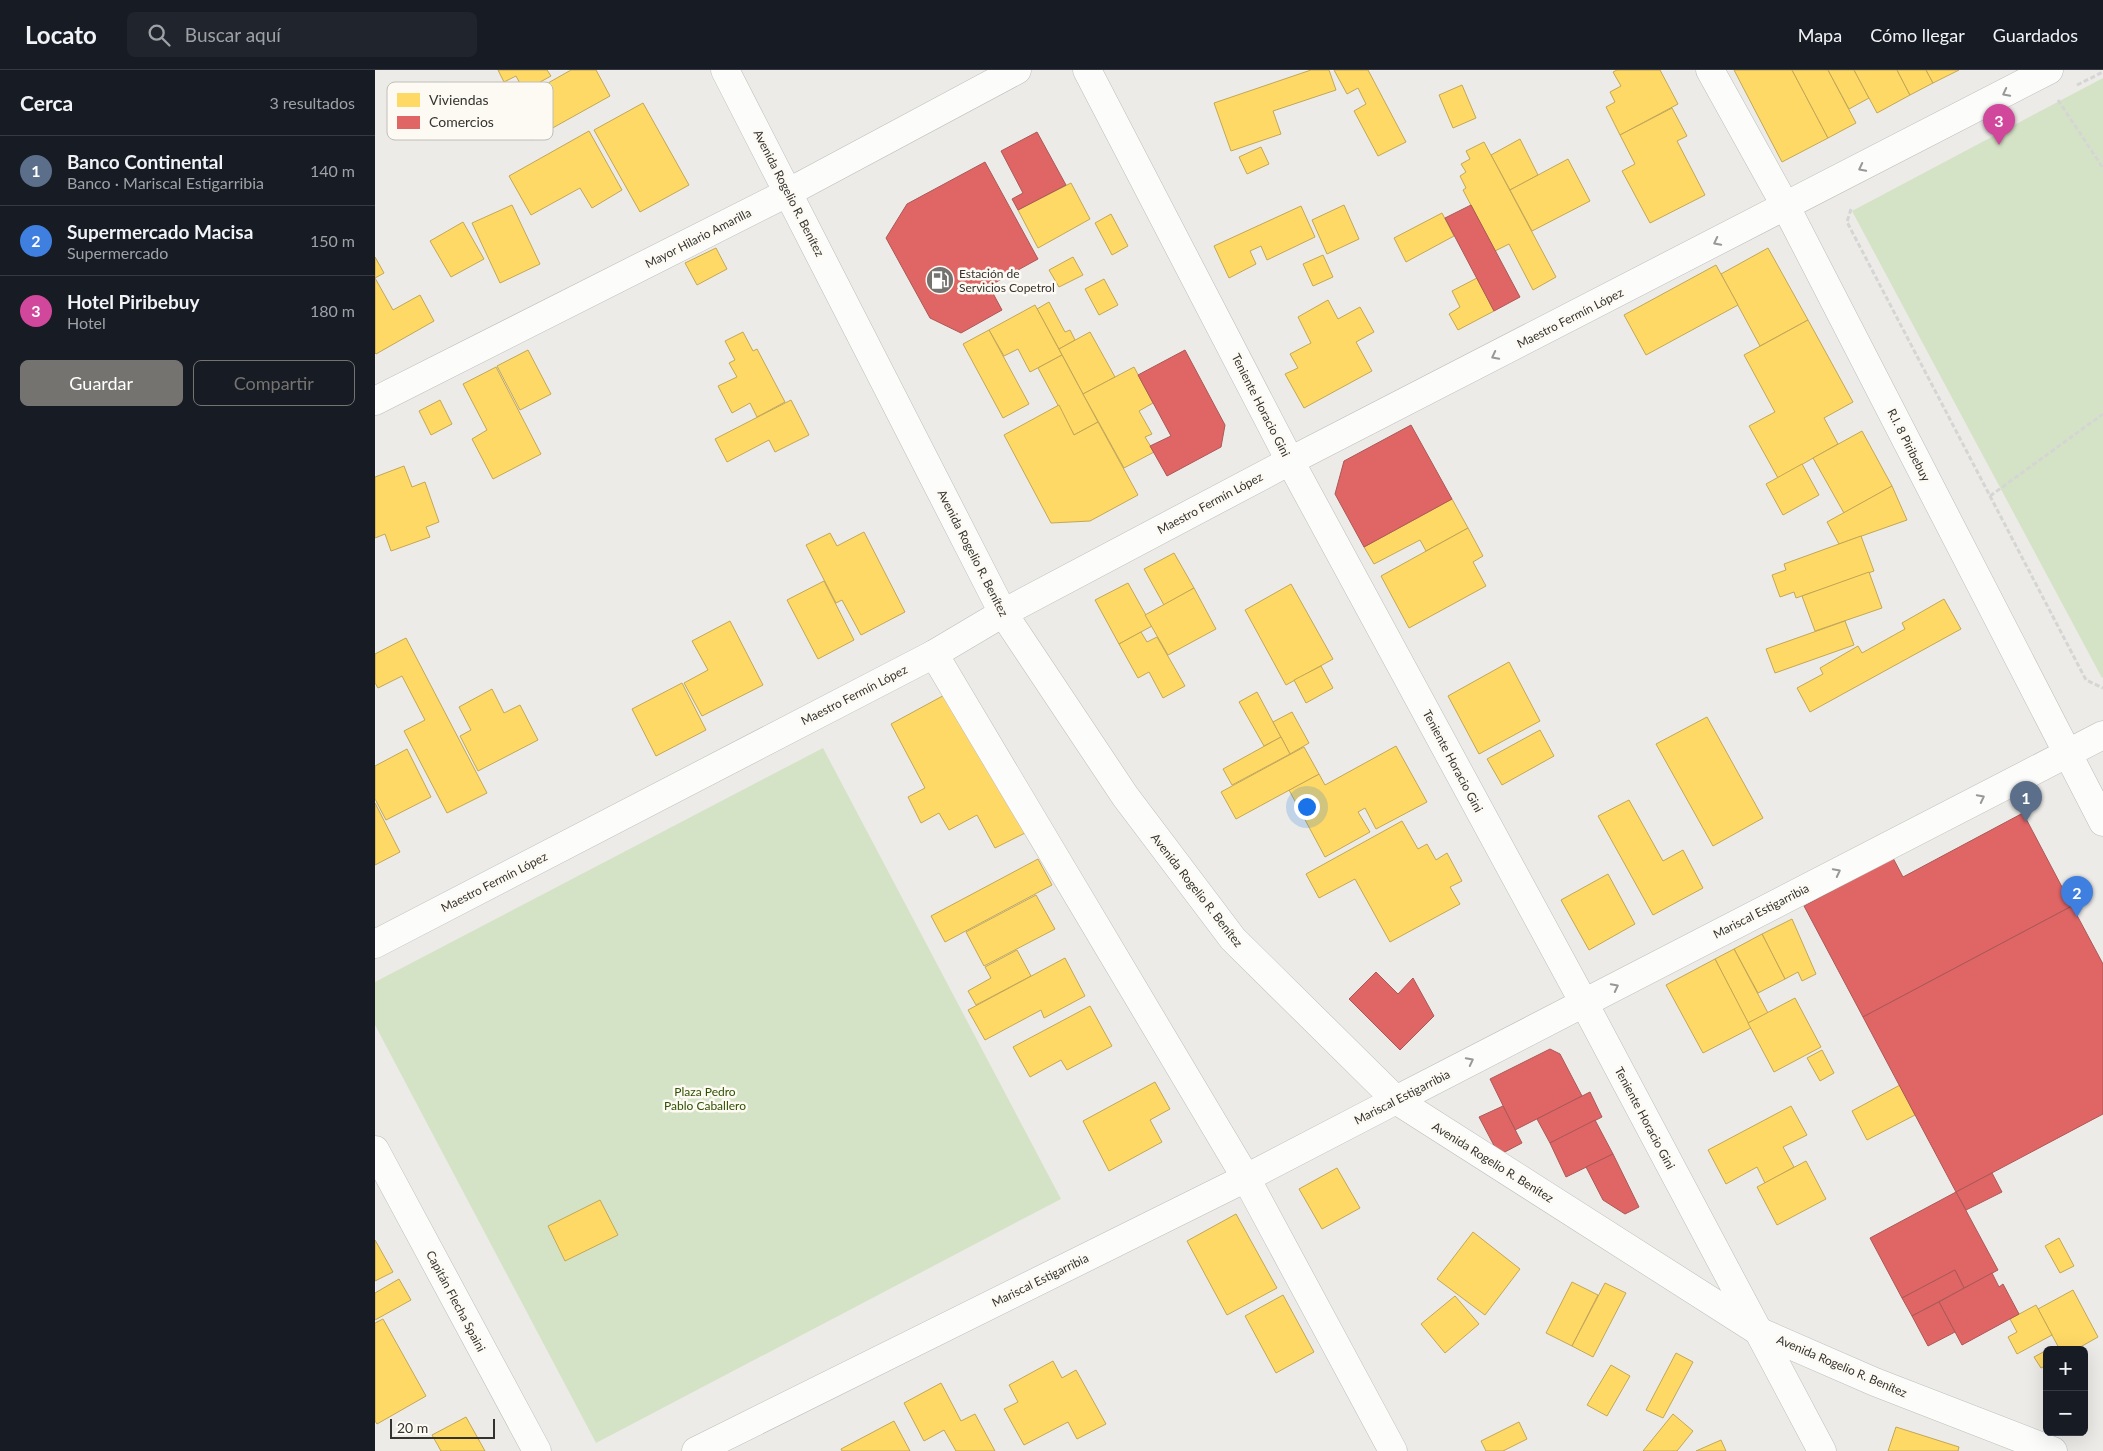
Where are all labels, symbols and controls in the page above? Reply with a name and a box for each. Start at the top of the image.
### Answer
search box [127,12,477,57]
text: Locato [25,20,97,49]
icon: search [145,21,173,49]
text: Buscar aquí [185,23,281,46]
text: Mapa [1798,24,1842,46]
text: Cómo llegar [1870,24,1965,46]
text: Guardados [1993,24,2078,46]
legend [387,82,553,140]
one-way arrow [2002,86,2011,96]
text: Cerca [20,90,73,115]
text: Viviendas [429,91,489,108]
text: 3 resultados [269,93,355,112]
pin: 3 [1983,104,2015,145]
text: Comercios [429,113,494,130]
street label: Avenida Rogelio R. Benítez [750,127,828,259]
text: Banco Continental [67,150,223,173]
text: 1 [31,161,41,180]
text: 140 m [310,161,355,180]
one-way arrow [1858,161,1867,171]
text: Banco · Mariscal Estigarribia [67,173,264,192]
street label: Mayor Hilario Amarilla [642,205,754,271]
text: Supermercado Macisa [67,220,253,243]
text: 2 [31,231,41,250]
text: 150 m [310,231,355,250]
one-way arrow [1714,236,1723,246]
text: Supermercado [67,243,168,262]
fuel station icon: Estación de Servicios Copetrol [925,265,955,295]
place label: Estación de Servicios Copetrol [959,266,1055,295]
street label: Maestro Fermín López [1514,284,1626,351]
text: Hotel Piribebuy [67,290,199,313]
text: 3 [31,301,41,320]
text: 180 m [310,301,355,320]
text: Hotel [67,313,106,332]
one-way arrow [1491,350,1500,360]
street label: Teniente Horacio Gini [1228,351,1294,459]
button: Guardar [20,360,183,406]
button: Compartir [193,360,355,406]
street label: R.I. 8 Piribebuy [1884,406,1934,485]
street label: Maestro Fermín López [1155,469,1266,537]
street label: Avenida Rogelio R. Benítez [934,487,1012,619]
street label: Maestro Fermín López [798,661,910,728]
street label: Teniente Horacio Gini [1420,707,1486,815]
pin: 1 [2010,781,2042,822]
your location [1294,794,1320,820]
one-way arrow [1976,794,1985,804]
street label: Avenida Rogelio R. Benítez [1148,830,1246,950]
street label: Maestro Fermín López [438,848,550,915]
one-way arrow [1832,868,1841,878]
pin: 2 [2061,876,2093,917]
street label: Mariscal Estigarribia [1710,880,1812,942]
one-way arrow [1610,983,1619,993]
one-way arrow [1465,1057,1474,1067]
street label: Teniente Horacio Gini [1612,1064,1678,1172]
street label: Mariscal Estigarribia [1351,1066,1453,1128]
park label: Plaza Pedro Pablo Caballero [664,1084,746,1113]
street label: Avenida Rogelio R. Benítez [1430,1118,1557,1206]
street label: Capitán Flecha Spaini [423,1248,489,1354]
street label: Mariscal Estigarribia [989,1250,1091,1310]
street label: Avenida Rogelio R. Benítez [1774,1332,1910,1401]
map controls [2043,1346,2088,1436]
button: + [2043,1346,2088,1391]
button: − [2043,1391,2088,1436]
scale bar [390,1416,495,1439]
text: 20 m [397,1419,428,1436]

